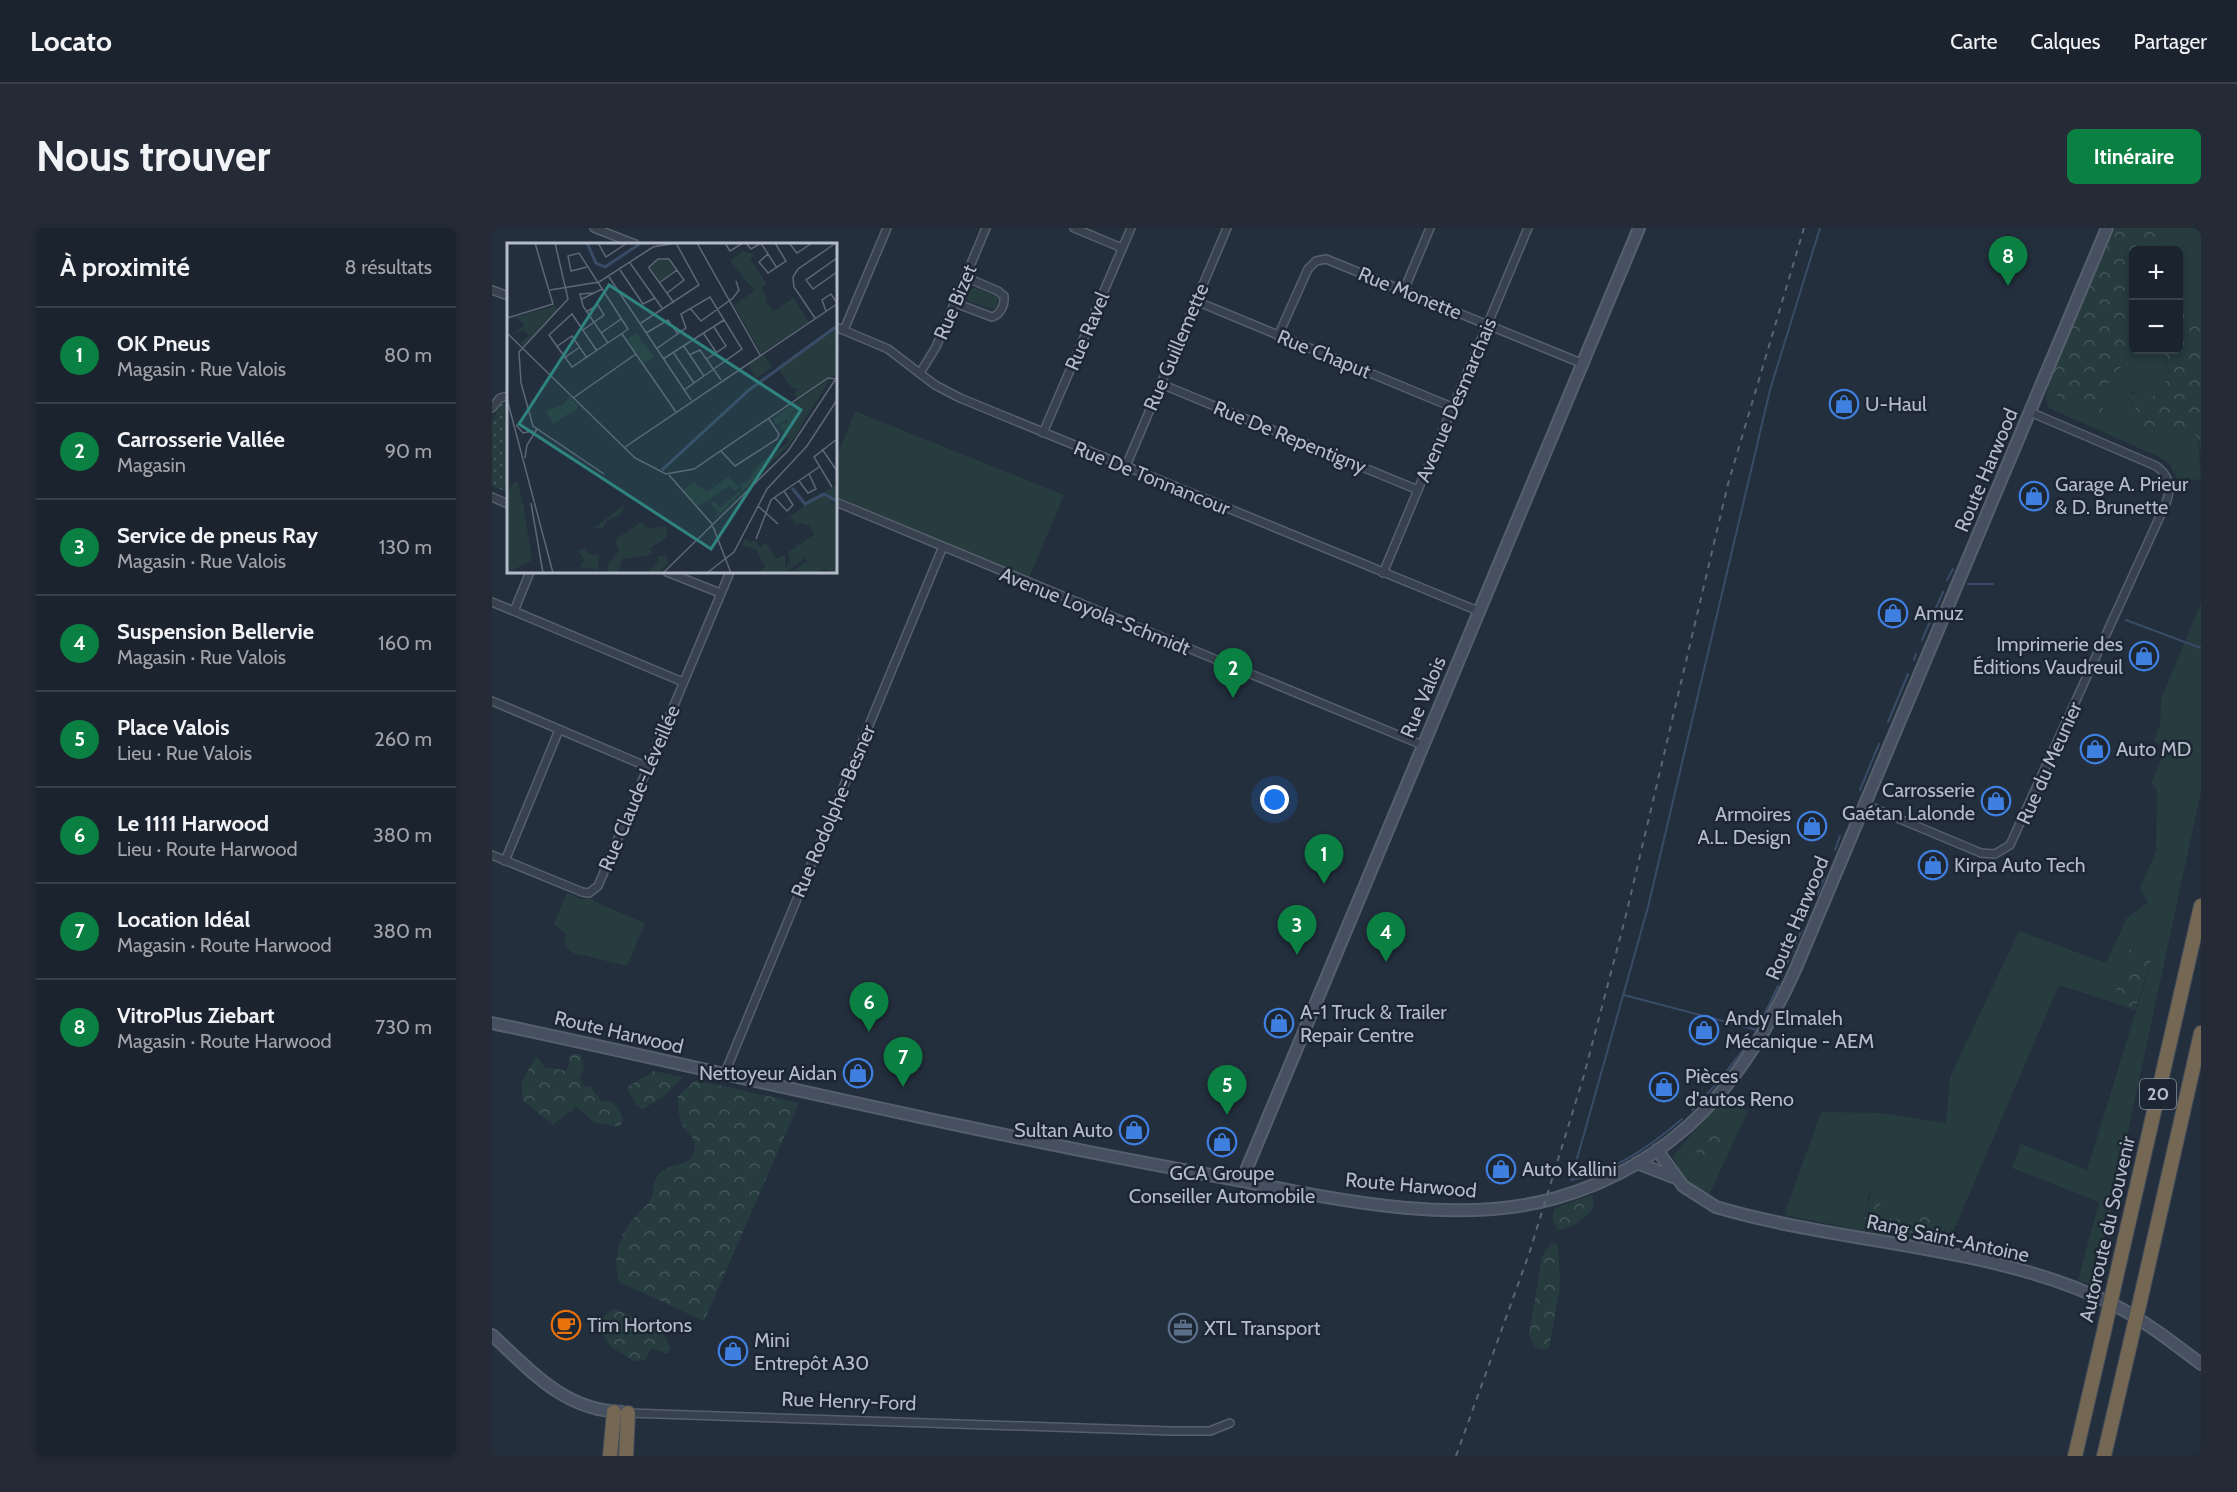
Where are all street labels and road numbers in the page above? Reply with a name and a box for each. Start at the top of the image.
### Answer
street label: Rue Bizet [928,261,982,343]
street label: Rue Monette [1355,261,1465,325]
street label: Rue Guillemette [1138,280,1214,414]
street label: Rue Ravel [1060,288,1114,374]
street label: Avenue Desmarchais [1411,314,1501,486]
street label: Rue Chaput [1274,324,1374,384]
street label: Rue De Repentigny [1210,395,1370,479]
street label: Route Harwood [1949,405,2023,535]
street label: Rue De Tonnancour [1070,436,1234,521]
street label: Avenue Loyola-Schmidt [996,562,1194,660]
street label: Rue Valois [1395,653,1451,741]
street label: Rue du Meunier [2011,697,2087,828]
street label: Rue Claude-Léveillée [593,701,685,875]
street label: Rue Rodolphe-Besner [786,720,881,901]
street label: Route Harwood [1760,853,1834,983]
street label: Route Harwood [552,1005,686,1059]
road number: 20 [2140,1079,2176,1109]
street label: Autoroute du Souvenir [2074,1133,2140,1324]
street label: Route Harwood [1344,1167,1478,1203]
street label: Rang Saint-Antoine [1865,1209,2031,1267]
street label: Rue Henry-Ford [781,1387,917,1415]

